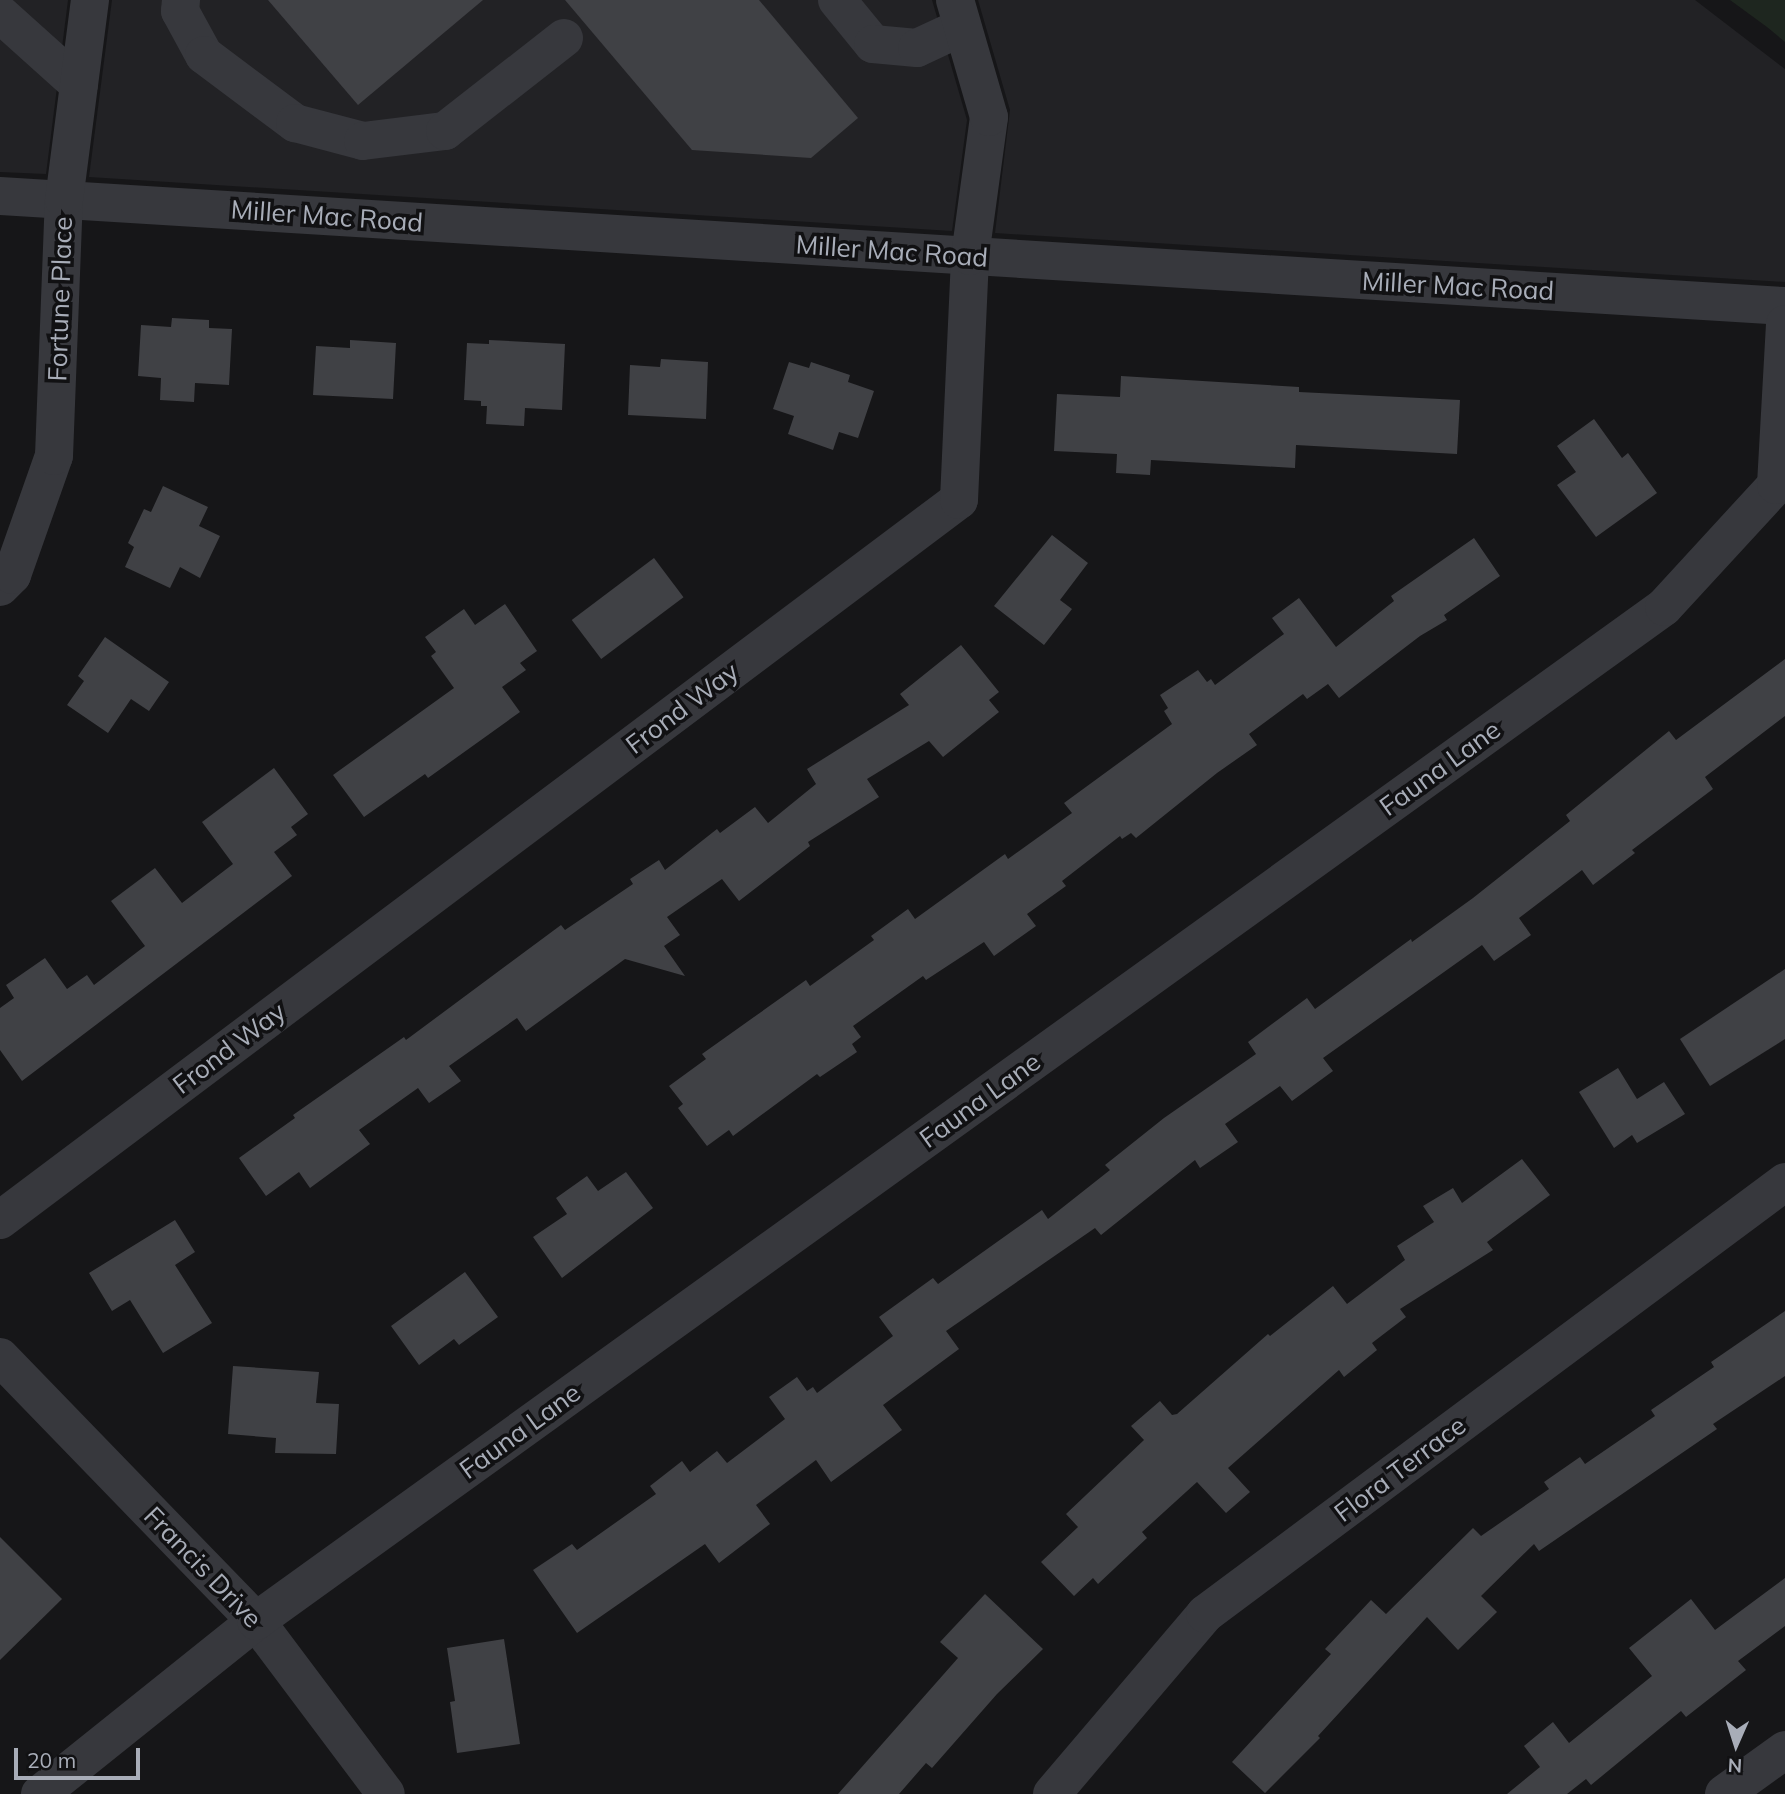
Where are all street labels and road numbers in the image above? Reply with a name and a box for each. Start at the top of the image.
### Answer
street label: Miller Mac Road [230,194,424,238]
street label: Fortune Place [42,216,78,382]
street label: Miller Mac Road [795,229,989,273]
street label: Miller Mac Road [1361,265,1555,307]
street label: Frond Way [620,656,744,760]
street label: Fauna Lane [1374,714,1506,822]
street label: Frond Way [167,996,291,1100]
street label: Fauna Lane [914,1046,1046,1154]
street label: Fauna Lane [454,1377,586,1485]
street label: Flora Terrace [1328,1410,1472,1528]
street label: Francis Drive [138,1500,268,1634]

